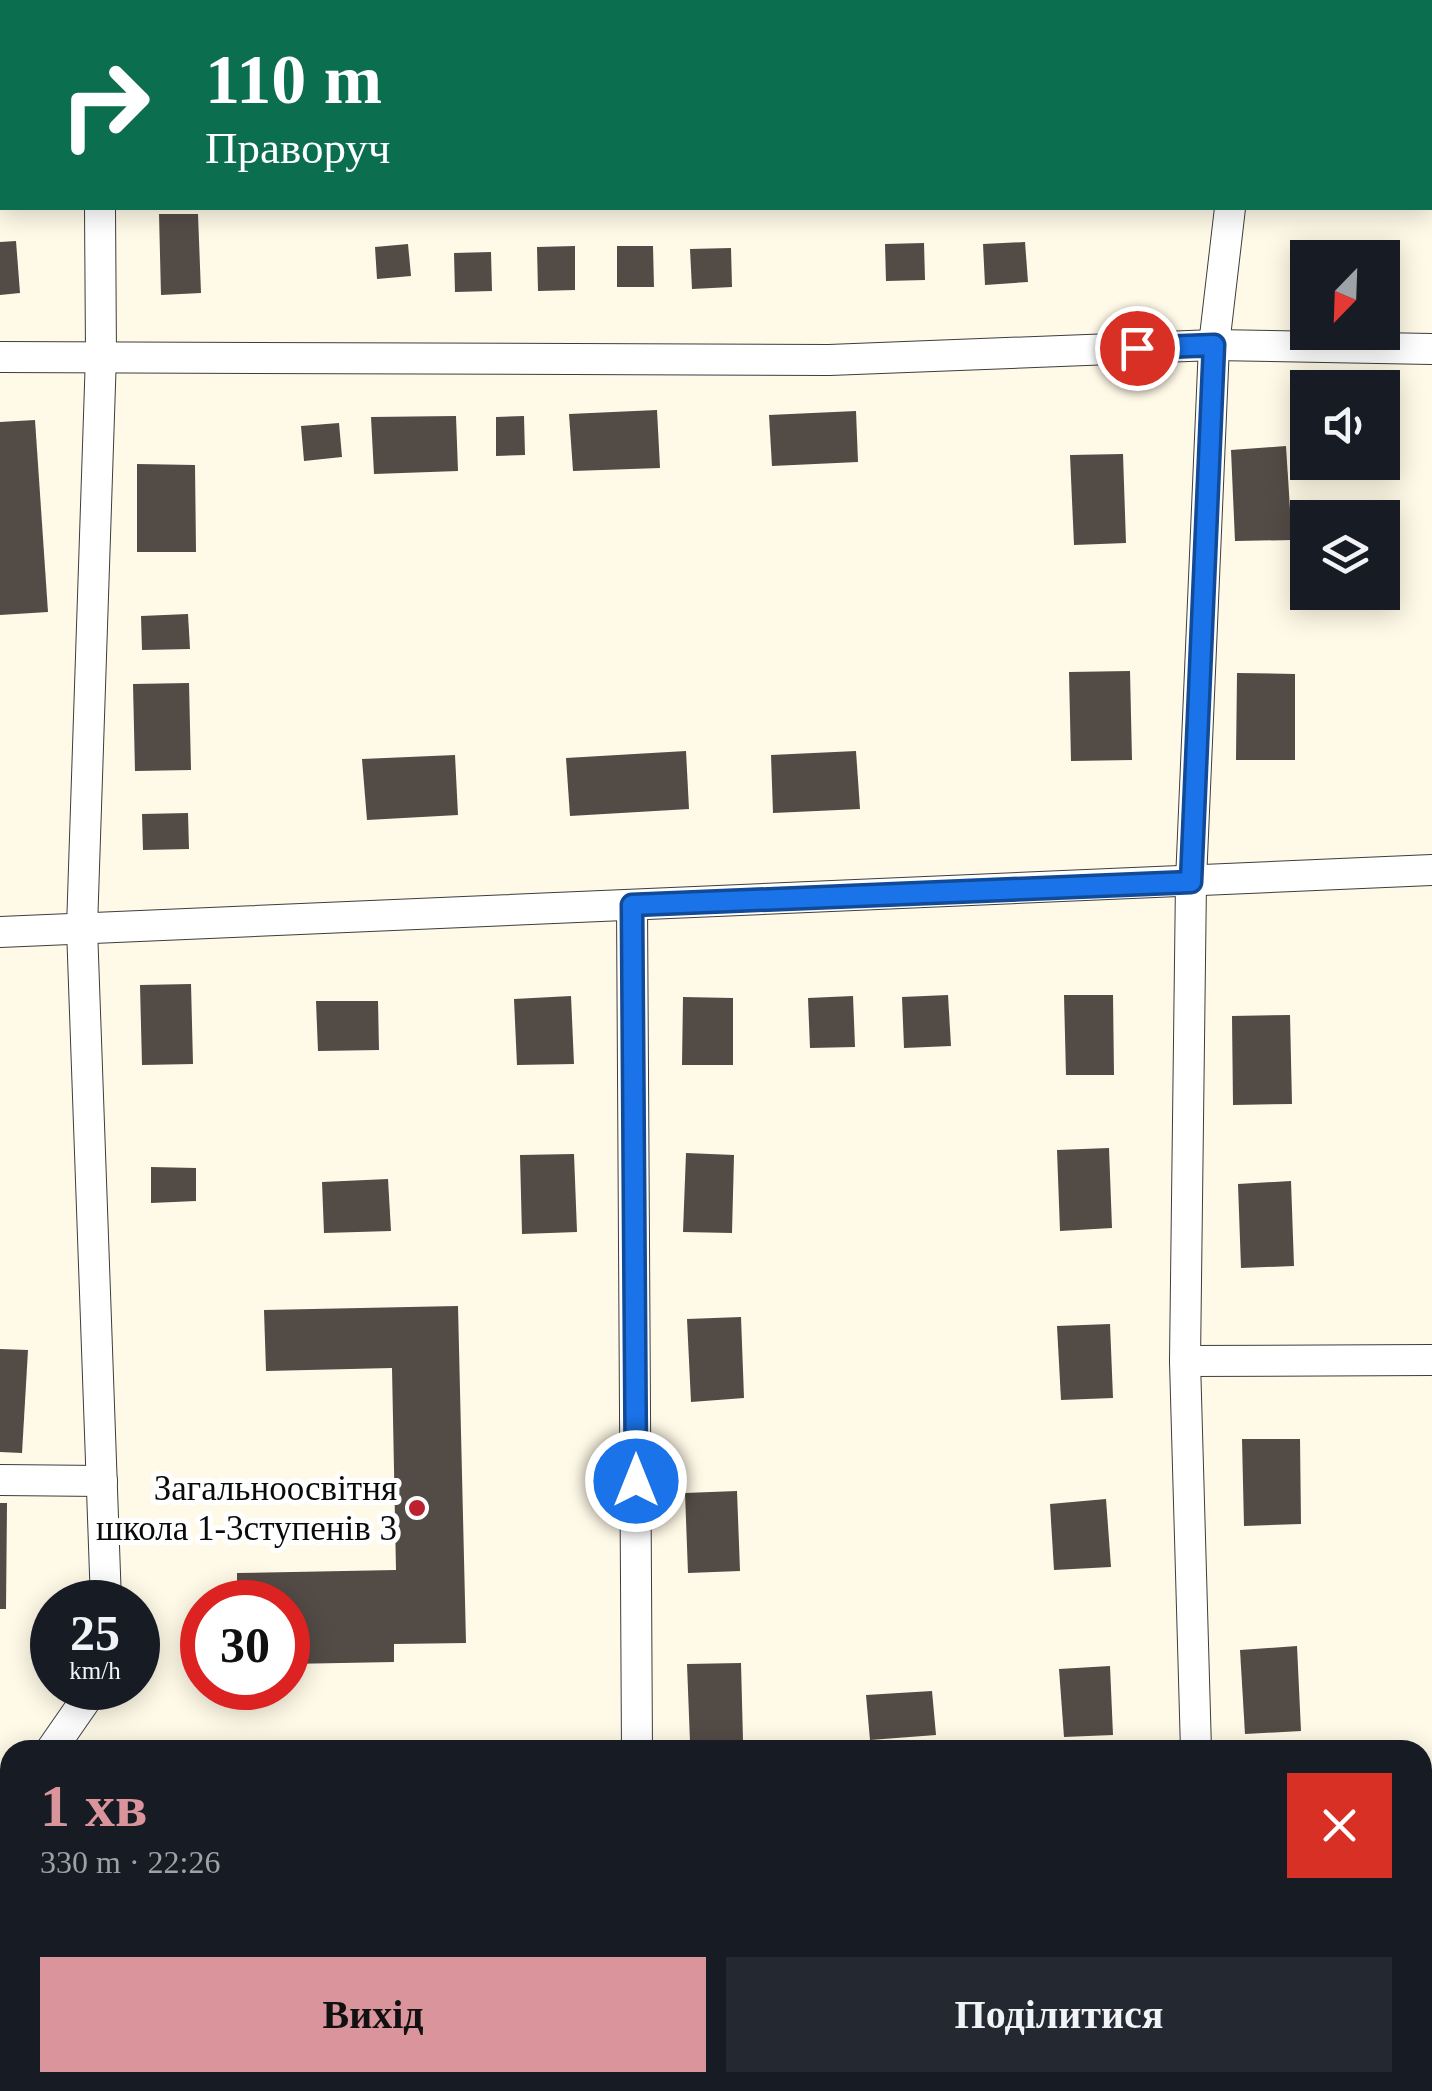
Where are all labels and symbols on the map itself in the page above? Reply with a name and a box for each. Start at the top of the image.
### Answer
north arrow [1290,240,1400,350]
pin [1095,306,1180,391]
position arrow [584,1429,688,1533]
place label: Загальноосвiтня школа 1-3ступенiв 3 [96,1469,397,1548]
marker: Загальноосвiтня школа 1-3ступенiв 3 [406,1497,428,1519]
speed limit sign: 30 [180,1580,310,1710]

